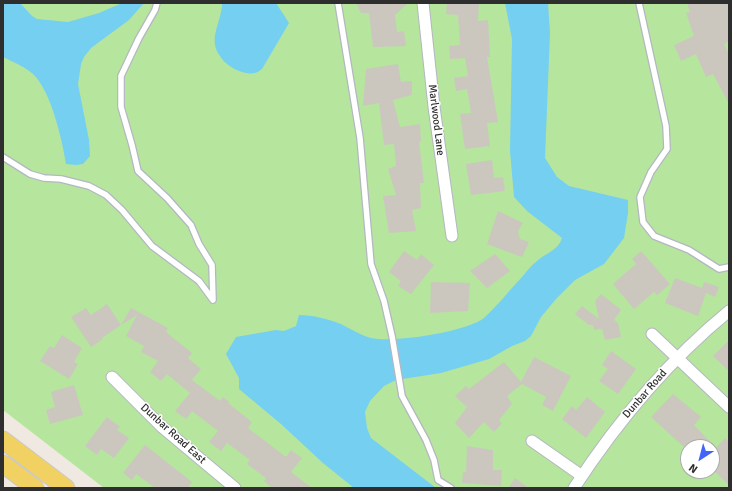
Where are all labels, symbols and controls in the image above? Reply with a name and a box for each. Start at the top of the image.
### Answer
street label: Marlwood Lane [425,84,447,156]
street label: Dunbar Road [620,367,670,421]
street label: Dunbar Road East [138,401,208,467]
north arrow [680,439,720,479]
text: N [686,461,700,476]

